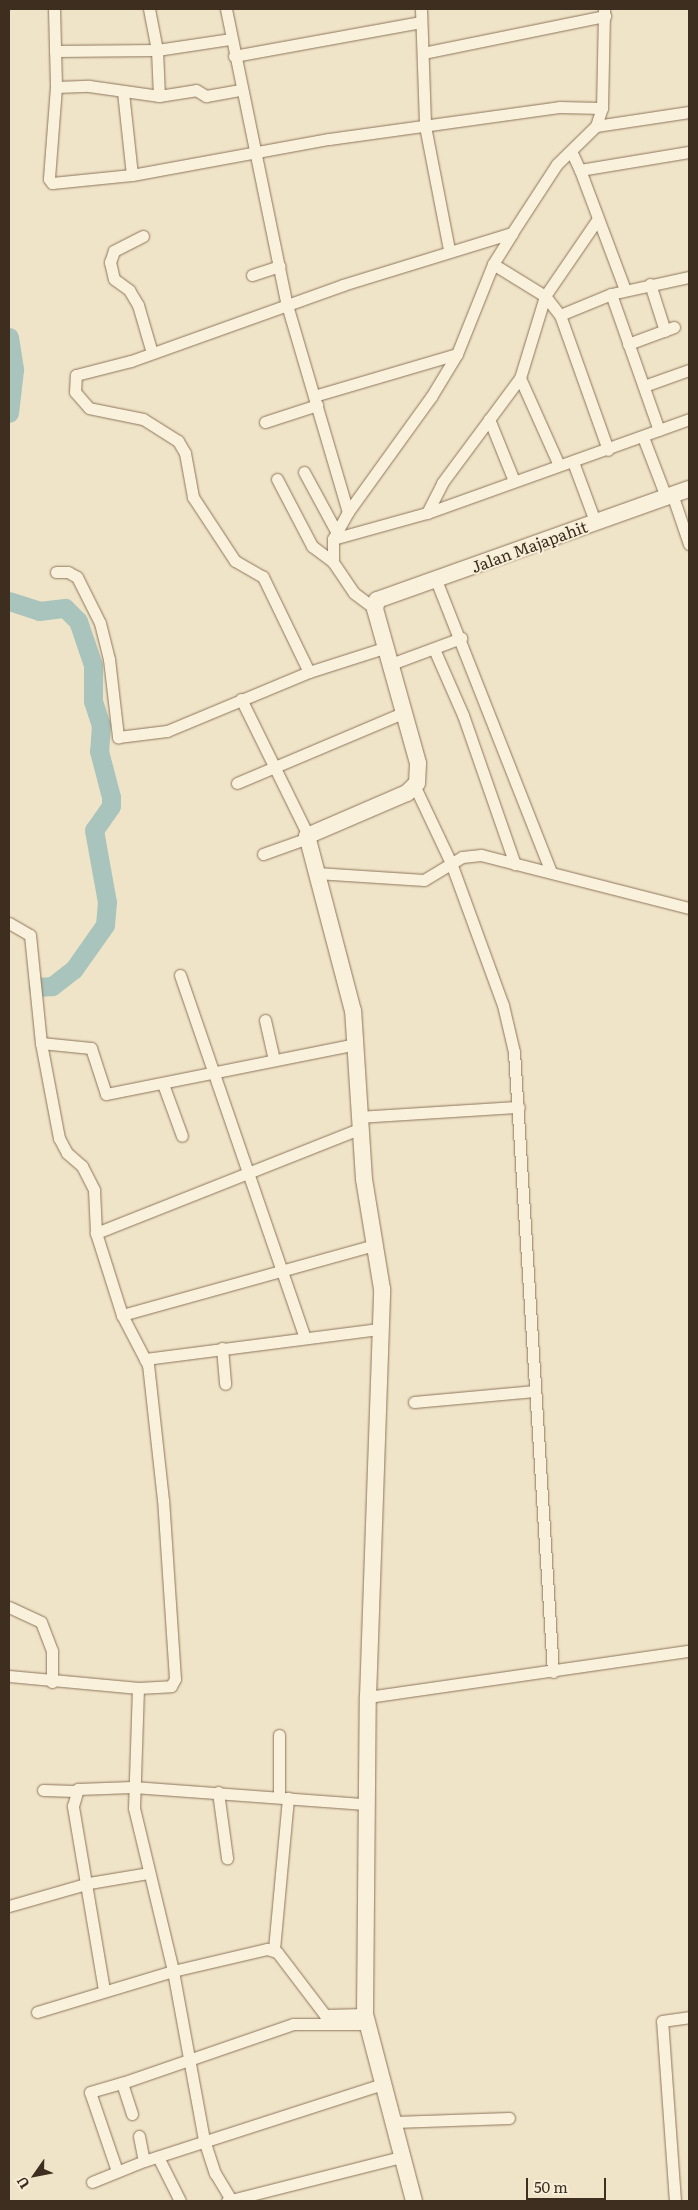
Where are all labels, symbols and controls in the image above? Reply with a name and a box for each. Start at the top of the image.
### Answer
street label: Jalan Majapahit [468,516,590,576]
north arrow [10,2150,60,2200]
scale bar [528,2168,608,2200]
text: U [11,2173,34,2193]
text: 50 m [534,2175,568,2198]

